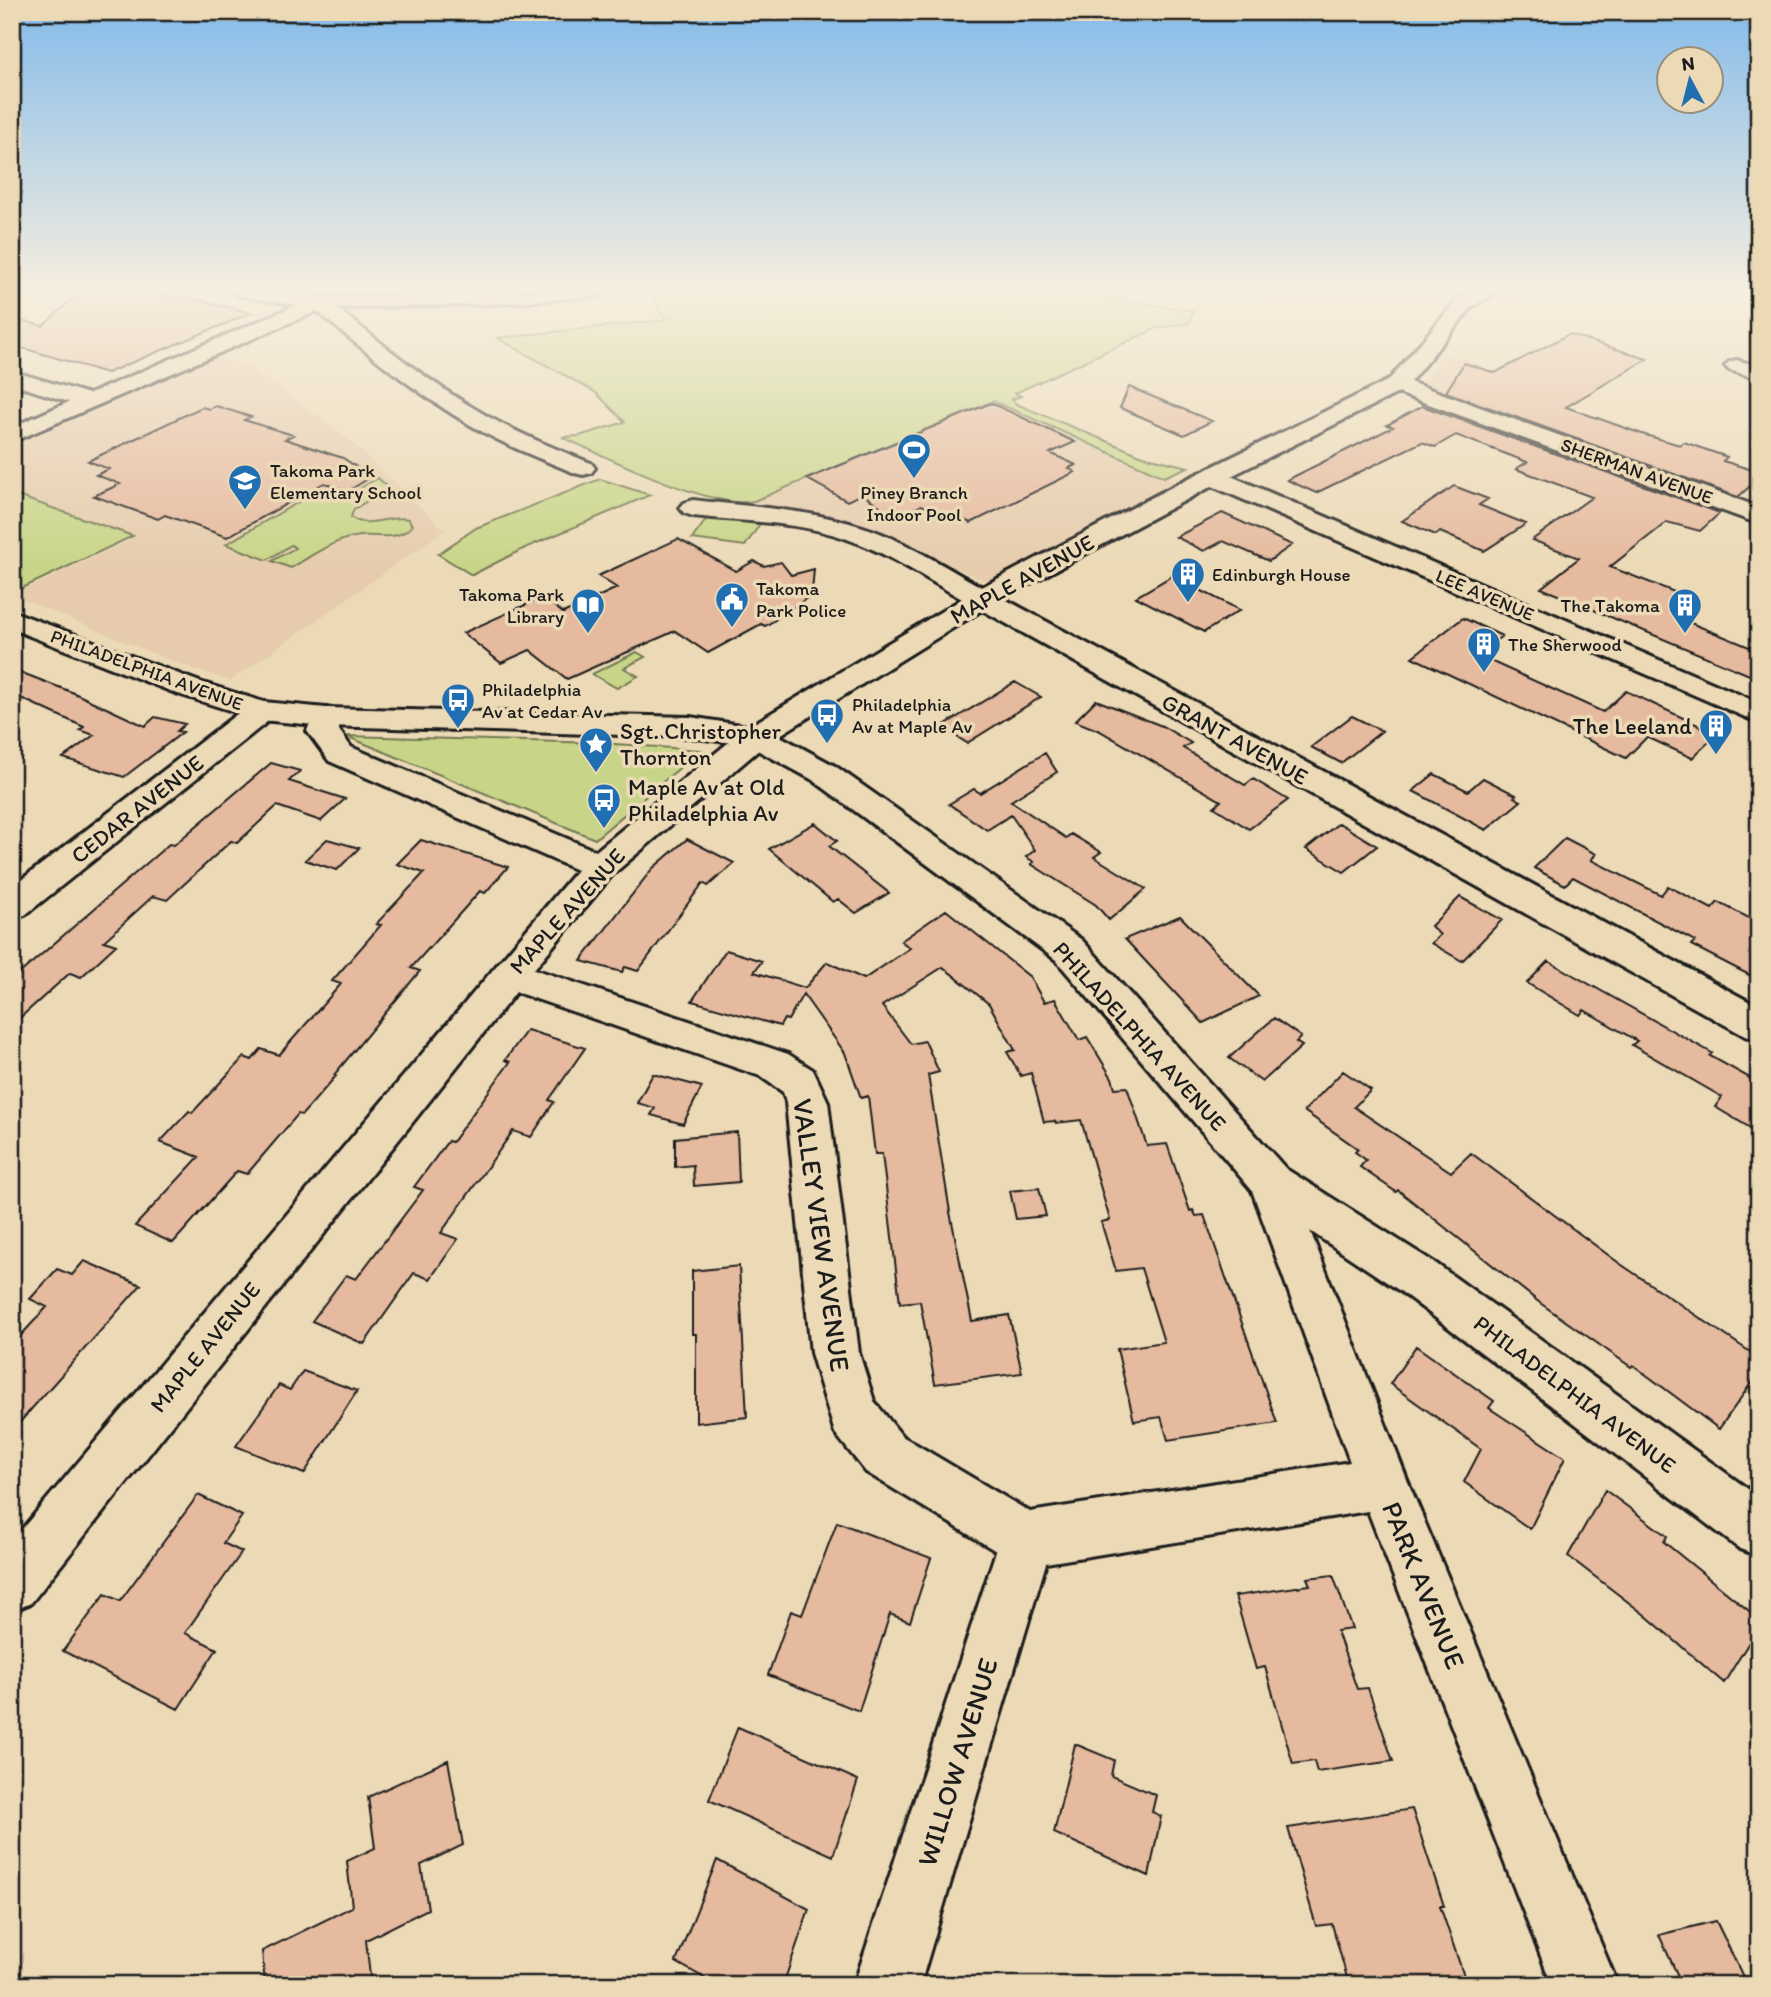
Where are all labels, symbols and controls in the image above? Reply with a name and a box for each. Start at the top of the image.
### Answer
north arrow [1656,46,1726,116]
text: N [1680,51,1696,76]
sports icon: Piney Branch Indoor Pool [895,431,933,480]
street label: SHERMAN AVENUE [1558,433,1716,509]
place label: Takoma Park Elementary School [270,459,422,504]
school or university icon: Takoma Park Elementary School [226,462,264,511]
place label: Piney Branch Indoor Pool [860,481,968,526]
street label: MAPLE AVENUE [945,528,1099,630]
building icon: Edinburgh House [1169,555,1207,604]
place label: Edinburgh House [1212,563,1351,586]
street label: LEE AVENUE [1432,564,1538,626]
place label: Takoma Park Police [756,577,846,622]
public building icon: Takoma Park Police [713,580,751,629]
place label: Takoma Park Library [459,583,564,628]
library icon: Takoma Park Library [569,586,607,635]
building icon: The Takoma [1666,586,1704,635]
place label: The Takoma [1561,594,1660,617]
street label: PHILADELPHIA AVENUE [48,624,246,716]
building icon: The Sherwood [1465,625,1503,674]
place label: The Sherwood [1508,633,1622,656]
place label: Philadelphia Av at Cedar Av [482,678,603,723]
bus stop icon: Philadelphia Av at Cedar Av [439,681,477,730]
street label: GRANT AVENUE [1157,687,1313,791]
place label: Philadelphia Av at Maple Av [852,693,973,738]
bus stop icon: Philadelphia Av at Maple Av [808,696,846,745]
building icon: The Leeland [1697,707,1735,756]
place label: The Leeland [1573,712,1692,740]
place label: Sgt. Christopher Thornton [620,717,781,771]
place icon: Sgt. Christopher Thornton [577,725,615,774]
street label: CEDAR AVENUE [65,748,209,869]
place label: Maple Av at Old Philadelphia Av [628,773,785,827]
bus stop icon: Maple Av at Old Philadelphia Av [585,781,623,830]
street label: MAPLE AVENUE [503,842,631,980]
street label: PHILADELPHIA AVENUE [1047,935,1233,1137]
street label: VALLEY VIEW AVENUE [786,1096,858,1374]
street label: MAPLE AVENUE [144,1276,266,1418]
street label: PHILADELPHIA AVENUE [1468,1309,1682,1479]
street label: PARK AVENUE [1375,1496,1473,1674]
street label: WILLOW AVENUE [909,1654,1005,1870]

